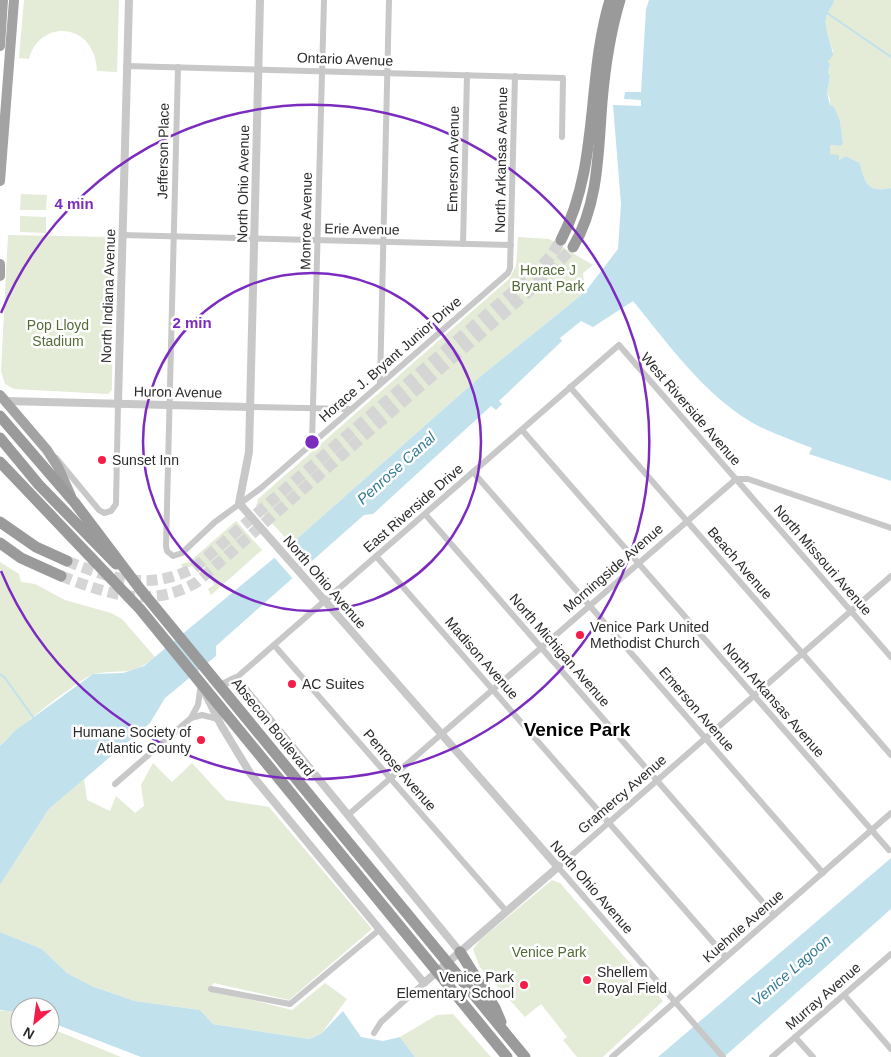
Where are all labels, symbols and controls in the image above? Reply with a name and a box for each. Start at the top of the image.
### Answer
street label: Ontario Avenue [297,49,394,69]
street label: North Arkansas Avenue [492,87,510,233]
street label: Jefferson Place [154,103,172,199]
street label: Emerson Avenue [444,105,462,212]
street label: North Ohio Avenue [234,125,252,243]
street label: Monroe Avenue [297,172,315,270]
text: 4 min [54,195,94,212]
street label: Erie Avenue [324,220,400,238]
street label: North Indiana Avenue [98,228,118,363]
park label: Horace J Bryant Park [511,262,586,294]
street label: Horace J. Bryant Junior Drive [316,293,464,425]
text: 2 min [172,314,212,331]
park label: Pop Lloyd Stadium [27,317,89,349]
street label: West Riverside Avenue [638,349,744,469]
street label: Huron Avenue [134,383,223,401]
water label: Penrose Canal [353,428,439,508]
centre of rings [303,433,321,451]
place label: Sunset Inn [112,452,179,468]
marker: Sunset Inn [96,454,108,466]
street label: East Riverside Drive [360,460,466,556]
street label: North Missouri Avenue [771,502,875,618]
street label: Morningside Avenue [560,520,666,616]
street label: Beach Avenue [704,524,776,602]
street label: North Ohio Avenue [280,532,370,632]
street label: North Michigan Avenue [507,590,614,710]
street label: Madison Avenue [442,614,522,702]
place label: Venice Park United Methodist Church [590,619,709,651]
marker: Venice Park United Methodist Church [574,629,586,641]
street label: North Arkansas Avenue [720,640,828,761]
street label: Emerson Avenue [656,664,738,755]
street label: Absecon Boulevard [229,675,317,779]
place label: AC Suites [302,676,364,692]
marker: AC Suites [286,678,298,690]
district label: Venice Park [524,719,631,740]
place label: Humane Society of Atlantic County [73,724,191,756]
street label: Penrose Avenue [360,726,440,814]
marker: Humane Society of Atlantic County [195,734,207,746]
street label: Gramercy Avenue [575,751,670,837]
street label: North Ohio Avenue [547,837,637,937]
street label: Kuehnle Avenue [699,886,787,965]
water label: Venice Lagoon [748,931,834,1009]
park label: Venice Park [512,944,587,960]
street label: Murray Avenue [782,959,864,1033]
place label: Shellem Royal Field [597,964,667,996]
place label: Venice Park Elementary School [396,969,515,1001]
marker: Shellem Royal Field [581,974,593,986]
marker: Venice Park Elementary School [518,979,530,991]
north arrow [10,997,60,1047]
text: N [20,1024,37,1043]

